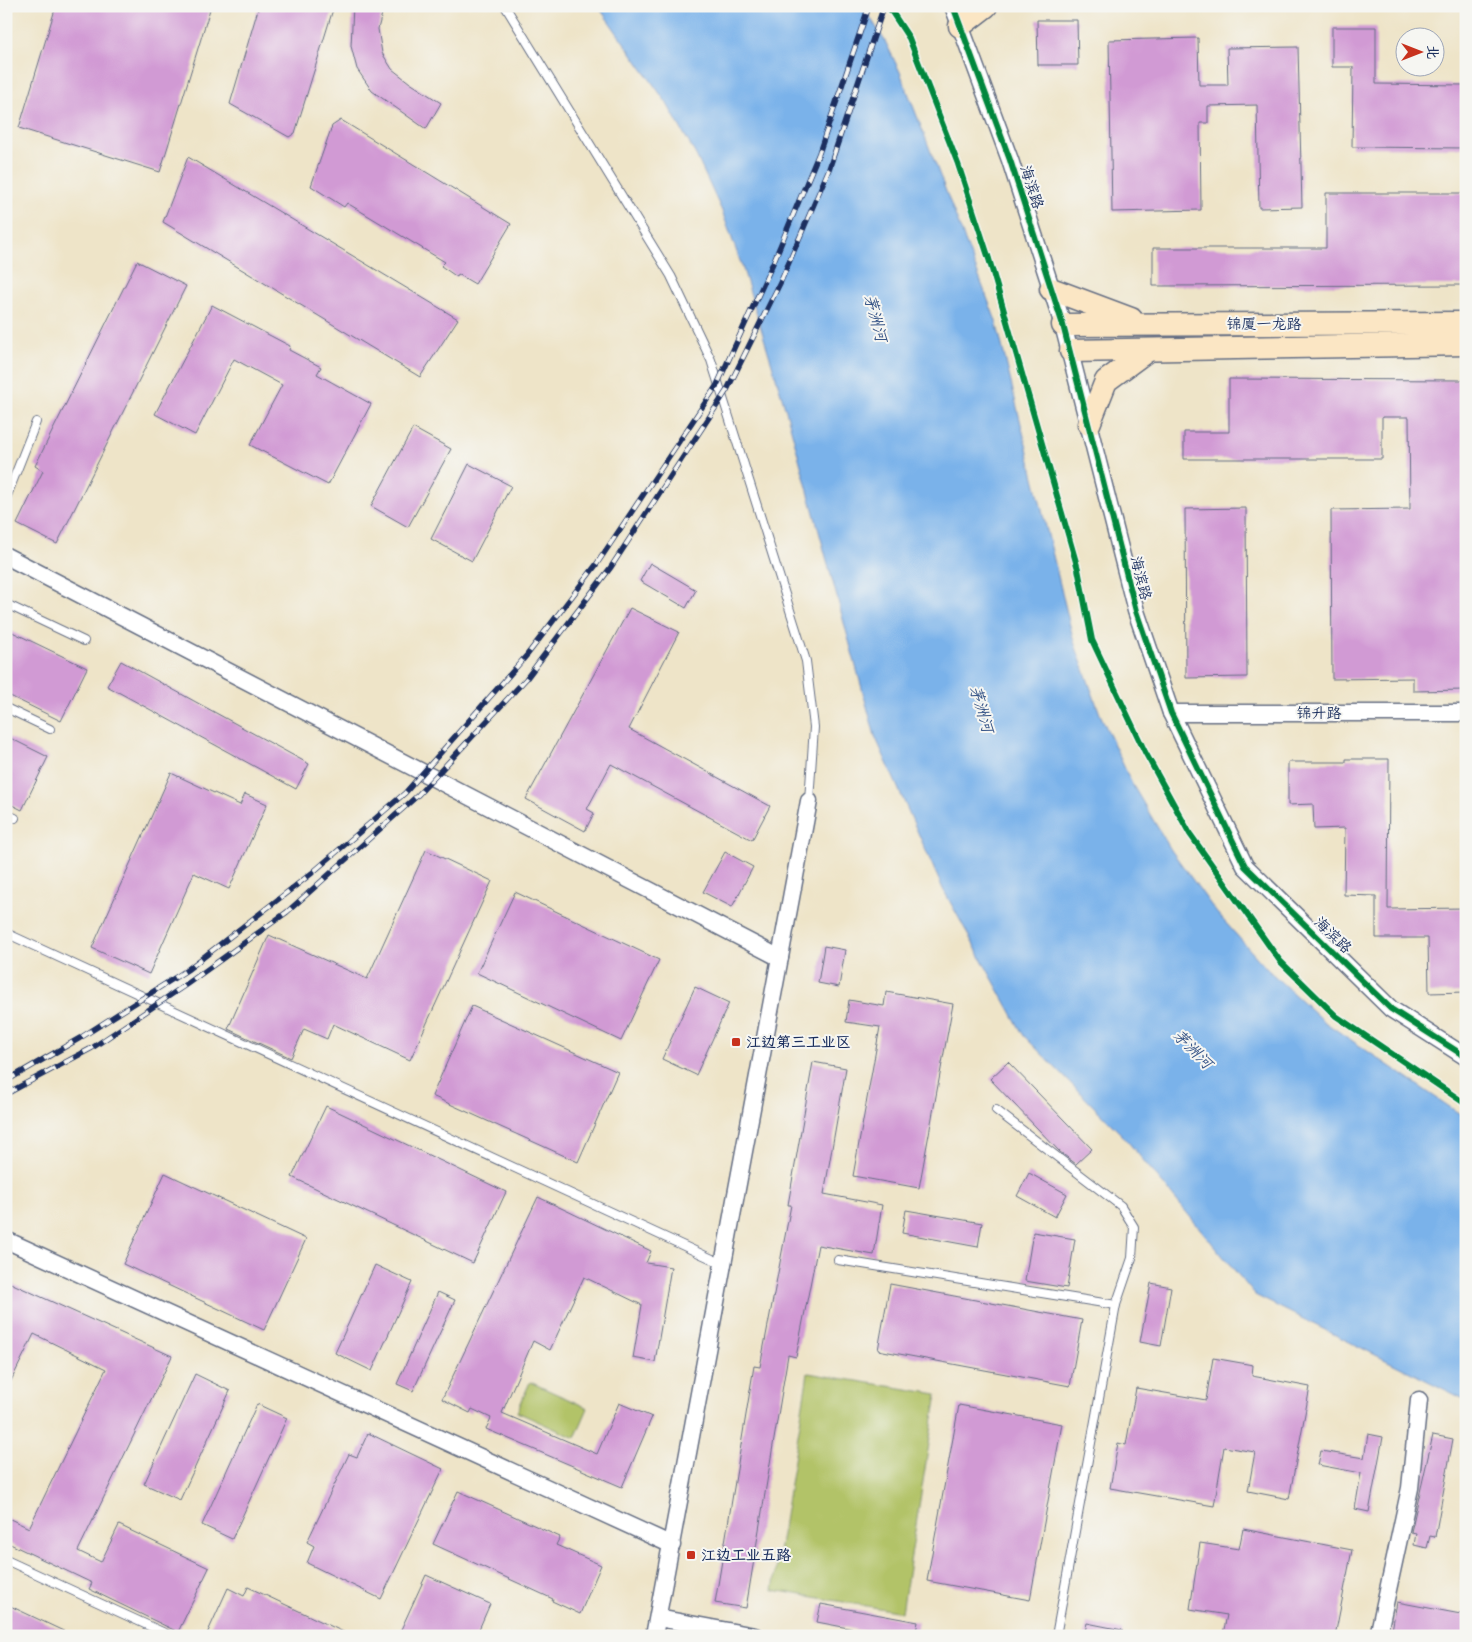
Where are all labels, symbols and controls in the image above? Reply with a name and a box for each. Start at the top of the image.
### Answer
north arrow [1394,28,1444,78]
text: 北 [1424,45,1442,59]
street label: 海滨路 [1016,163,1048,211]
water label: 茅洲河 [860,292,893,347]
street label: 锦厦一龙路 [1226,314,1302,334]
street label: 海滨路 [1126,554,1156,602]
water label: 茅洲河 [965,683,1000,738]
street label: 锦升路 [1296,703,1342,723]
street label: 海滨路 [1310,912,1356,958]
water label: 茅洲河 [1169,1025,1220,1076]
place label: 江边第三工业区 [746,1032,851,1052]
marker: 江边第三工业区 [730,1036,742,1048]
place label: 江边工业五路 [701,1545,791,1565]
marker: 江边工业五路 [685,1549,697,1561]

